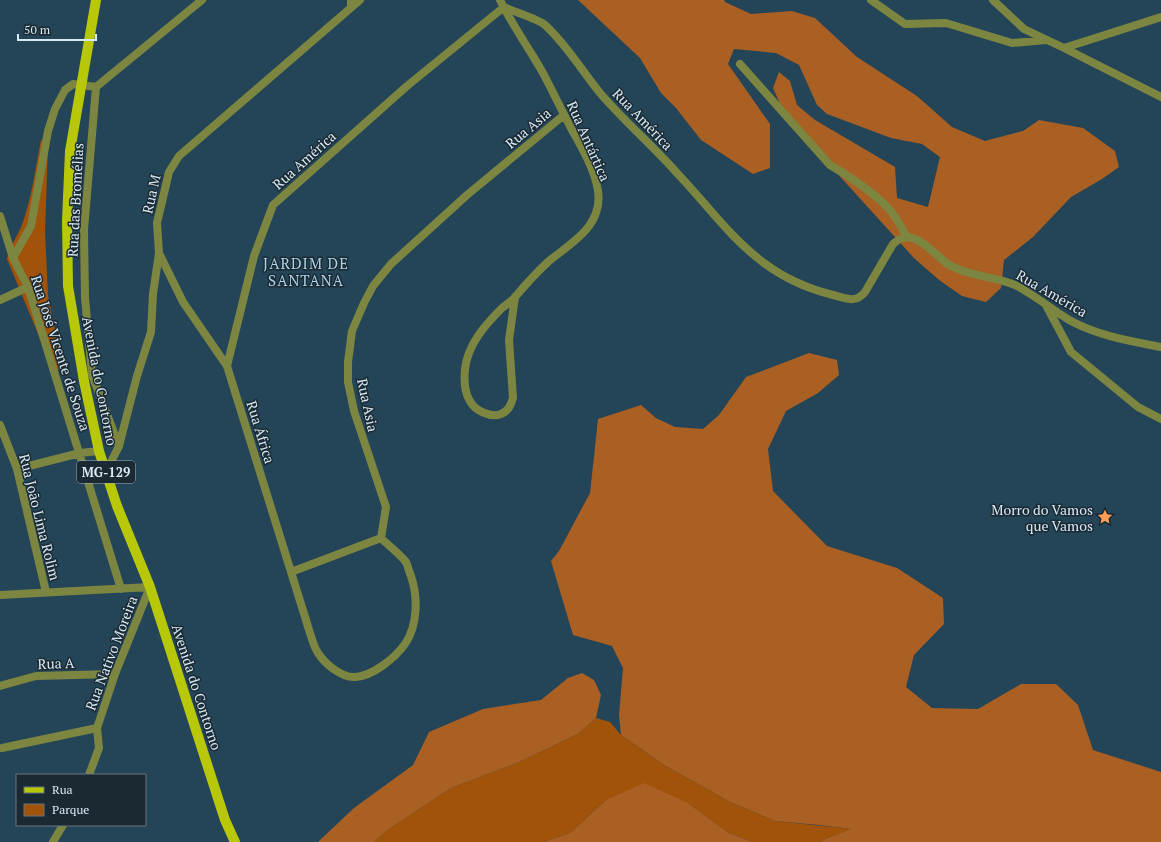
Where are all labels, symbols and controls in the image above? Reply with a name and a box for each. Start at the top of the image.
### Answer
scale bar [18,16,96,42]
text: 50 m [24,22,51,37]
street label: Rua América [609,84,677,154]
street label: Rua Antártica [563,98,615,184]
street label: Rua Asia [501,103,555,153]
street label: Rua América [268,126,340,194]
street label: Rua das Bromélias [63,143,87,257]
street label: Rua M [137,173,165,215]
district label: JARDIM DE SANTANA [263,253,349,290]
street label: Rua América [1013,265,1091,321]
street label: Rua José Vicente de Souza [27,273,95,433]
street label: Avenida do Contorno [78,315,122,447]
street label: Rua Asia [353,377,383,433]
street label: Rua África [242,398,280,466]
street label: Rua João Lima Rolim [15,452,65,582]
road number: MG-129 [77,461,135,483]
place label: Morro do Vamos que Vamos [991,500,1093,535]
place icon: Morro do Vamos que Vamos [1096,508,1114,526]
street label: Rua Nativo Moreira [80,593,142,713]
street label: Avenida do Contorno [168,622,226,753]
street label: Rua A [37,653,75,673]
legend [16,774,146,826]
text: Rua [52,782,73,797]
text: Parque [52,802,89,817]

